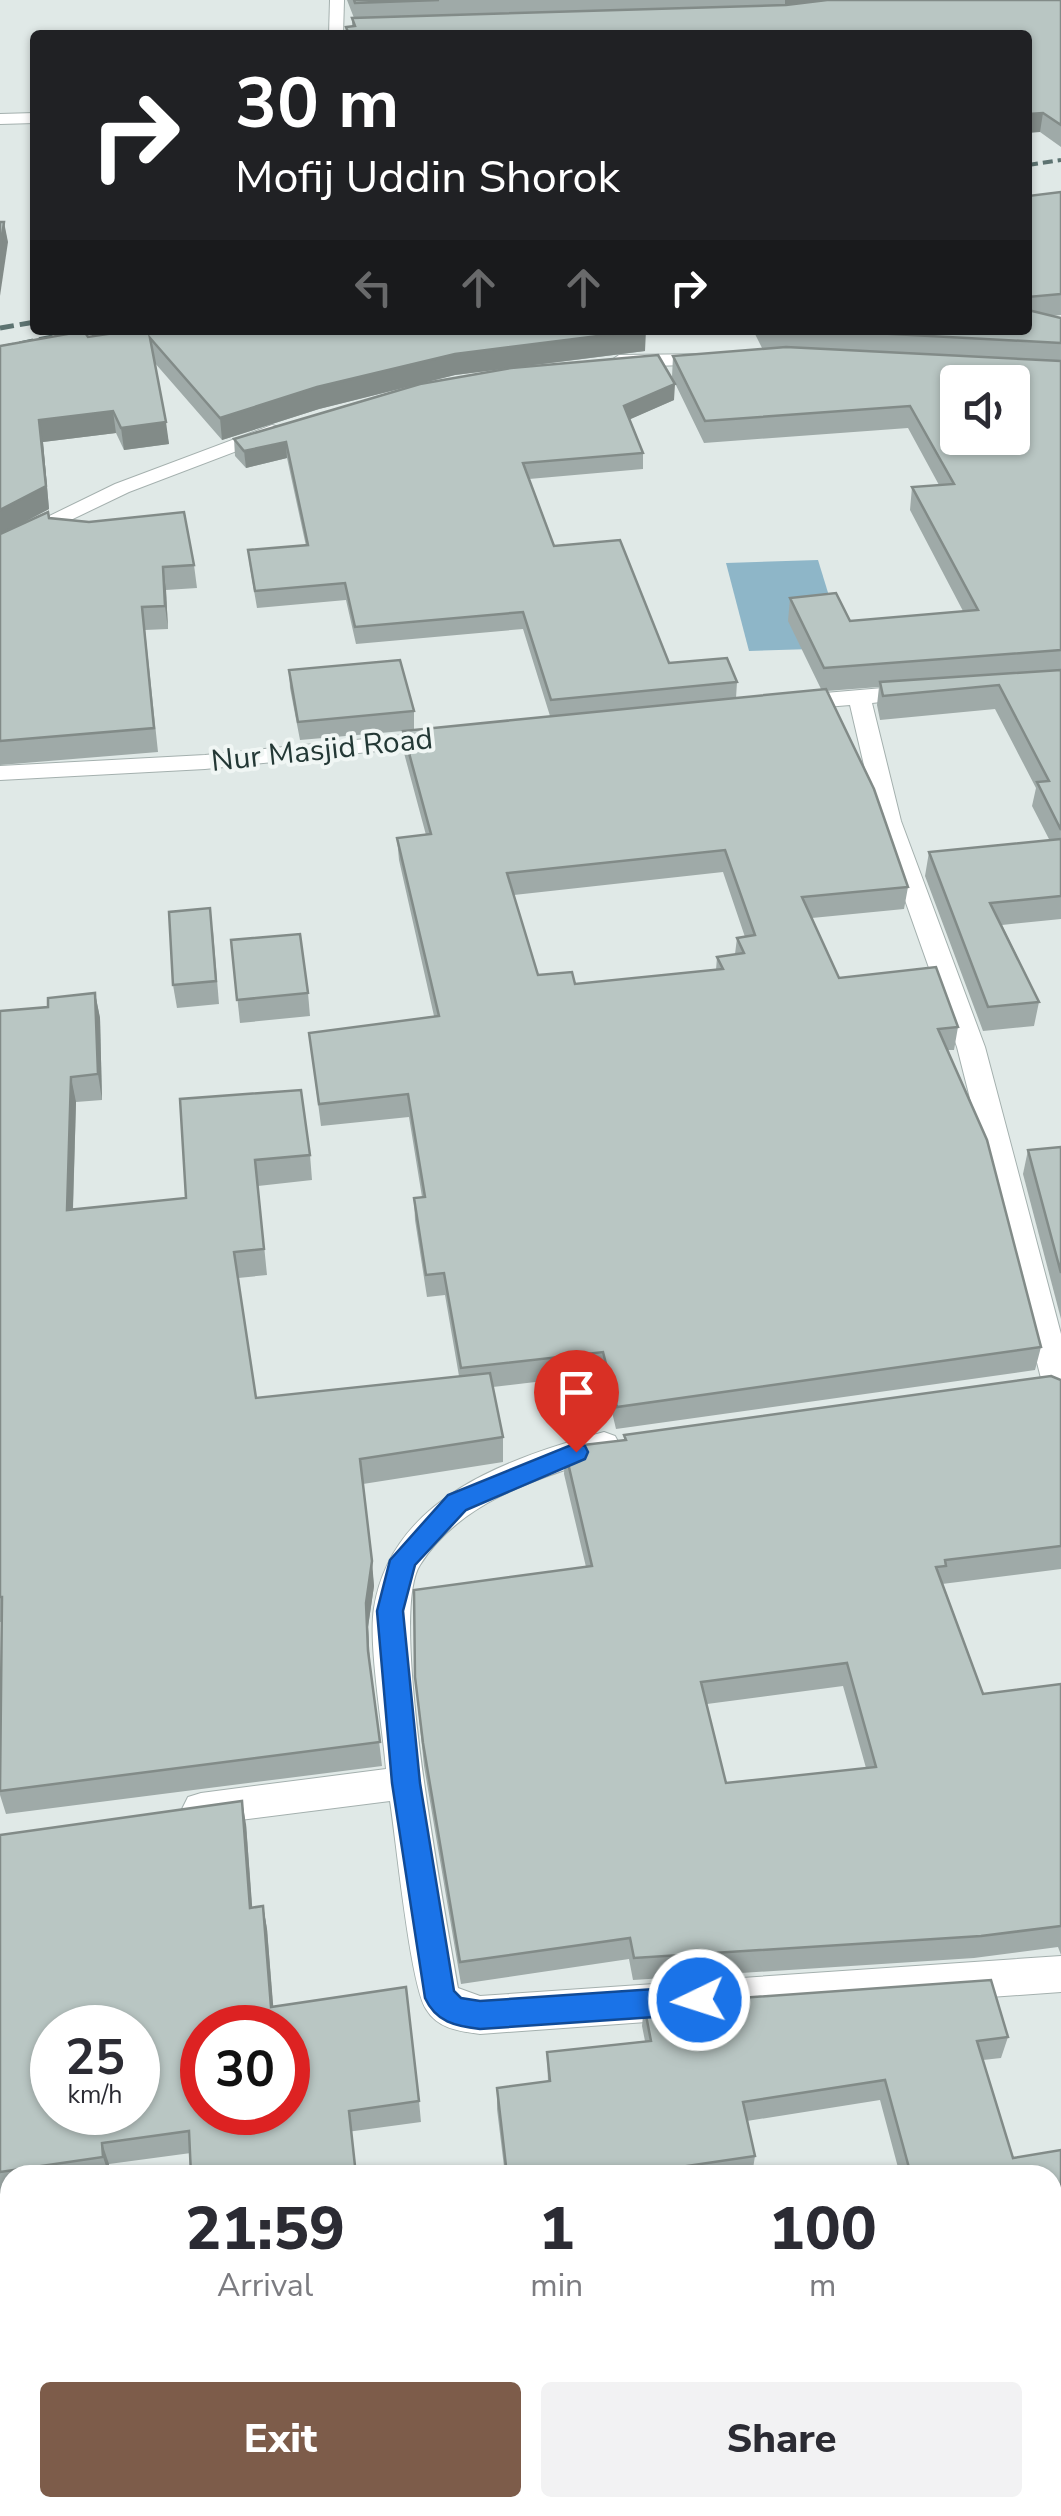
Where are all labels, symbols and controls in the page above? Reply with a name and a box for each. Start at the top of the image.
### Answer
text: 30 m [235,56,399,152]
icon: right [70,70,200,200]
text: Mofij Uddin Shorok [235,147,620,208]
icon: left [346,260,401,315]
icon: ahead [451,260,506,315]
icon: ahead [556,260,611,315]
icon: right [661,260,716,315]
map controls [940,365,1030,455]
button: sound [940,365,1030,455]
street label: Nur Masjid Road [209,718,435,782]
pin [534,1350,619,1453]
icon: arrive [549,1365,604,1420]
position arrow [647,1948,751,2052]
speed limit sign: 30 [180,2005,310,2135]
text: 25 [65,2023,125,2092]
text: km/h [67,2078,123,2112]
text: 21:59 [185,2188,345,2270]
text: 1 [539,2188,575,2270]
text: 100 [769,2188,877,2270]
text: Arrival [217,2264,313,2307]
text: min [530,2264,583,2307]
text: m [809,2264,836,2307]
button: Exit [40,2382,521,2497]
button: Share [541,2382,1022,2497]

